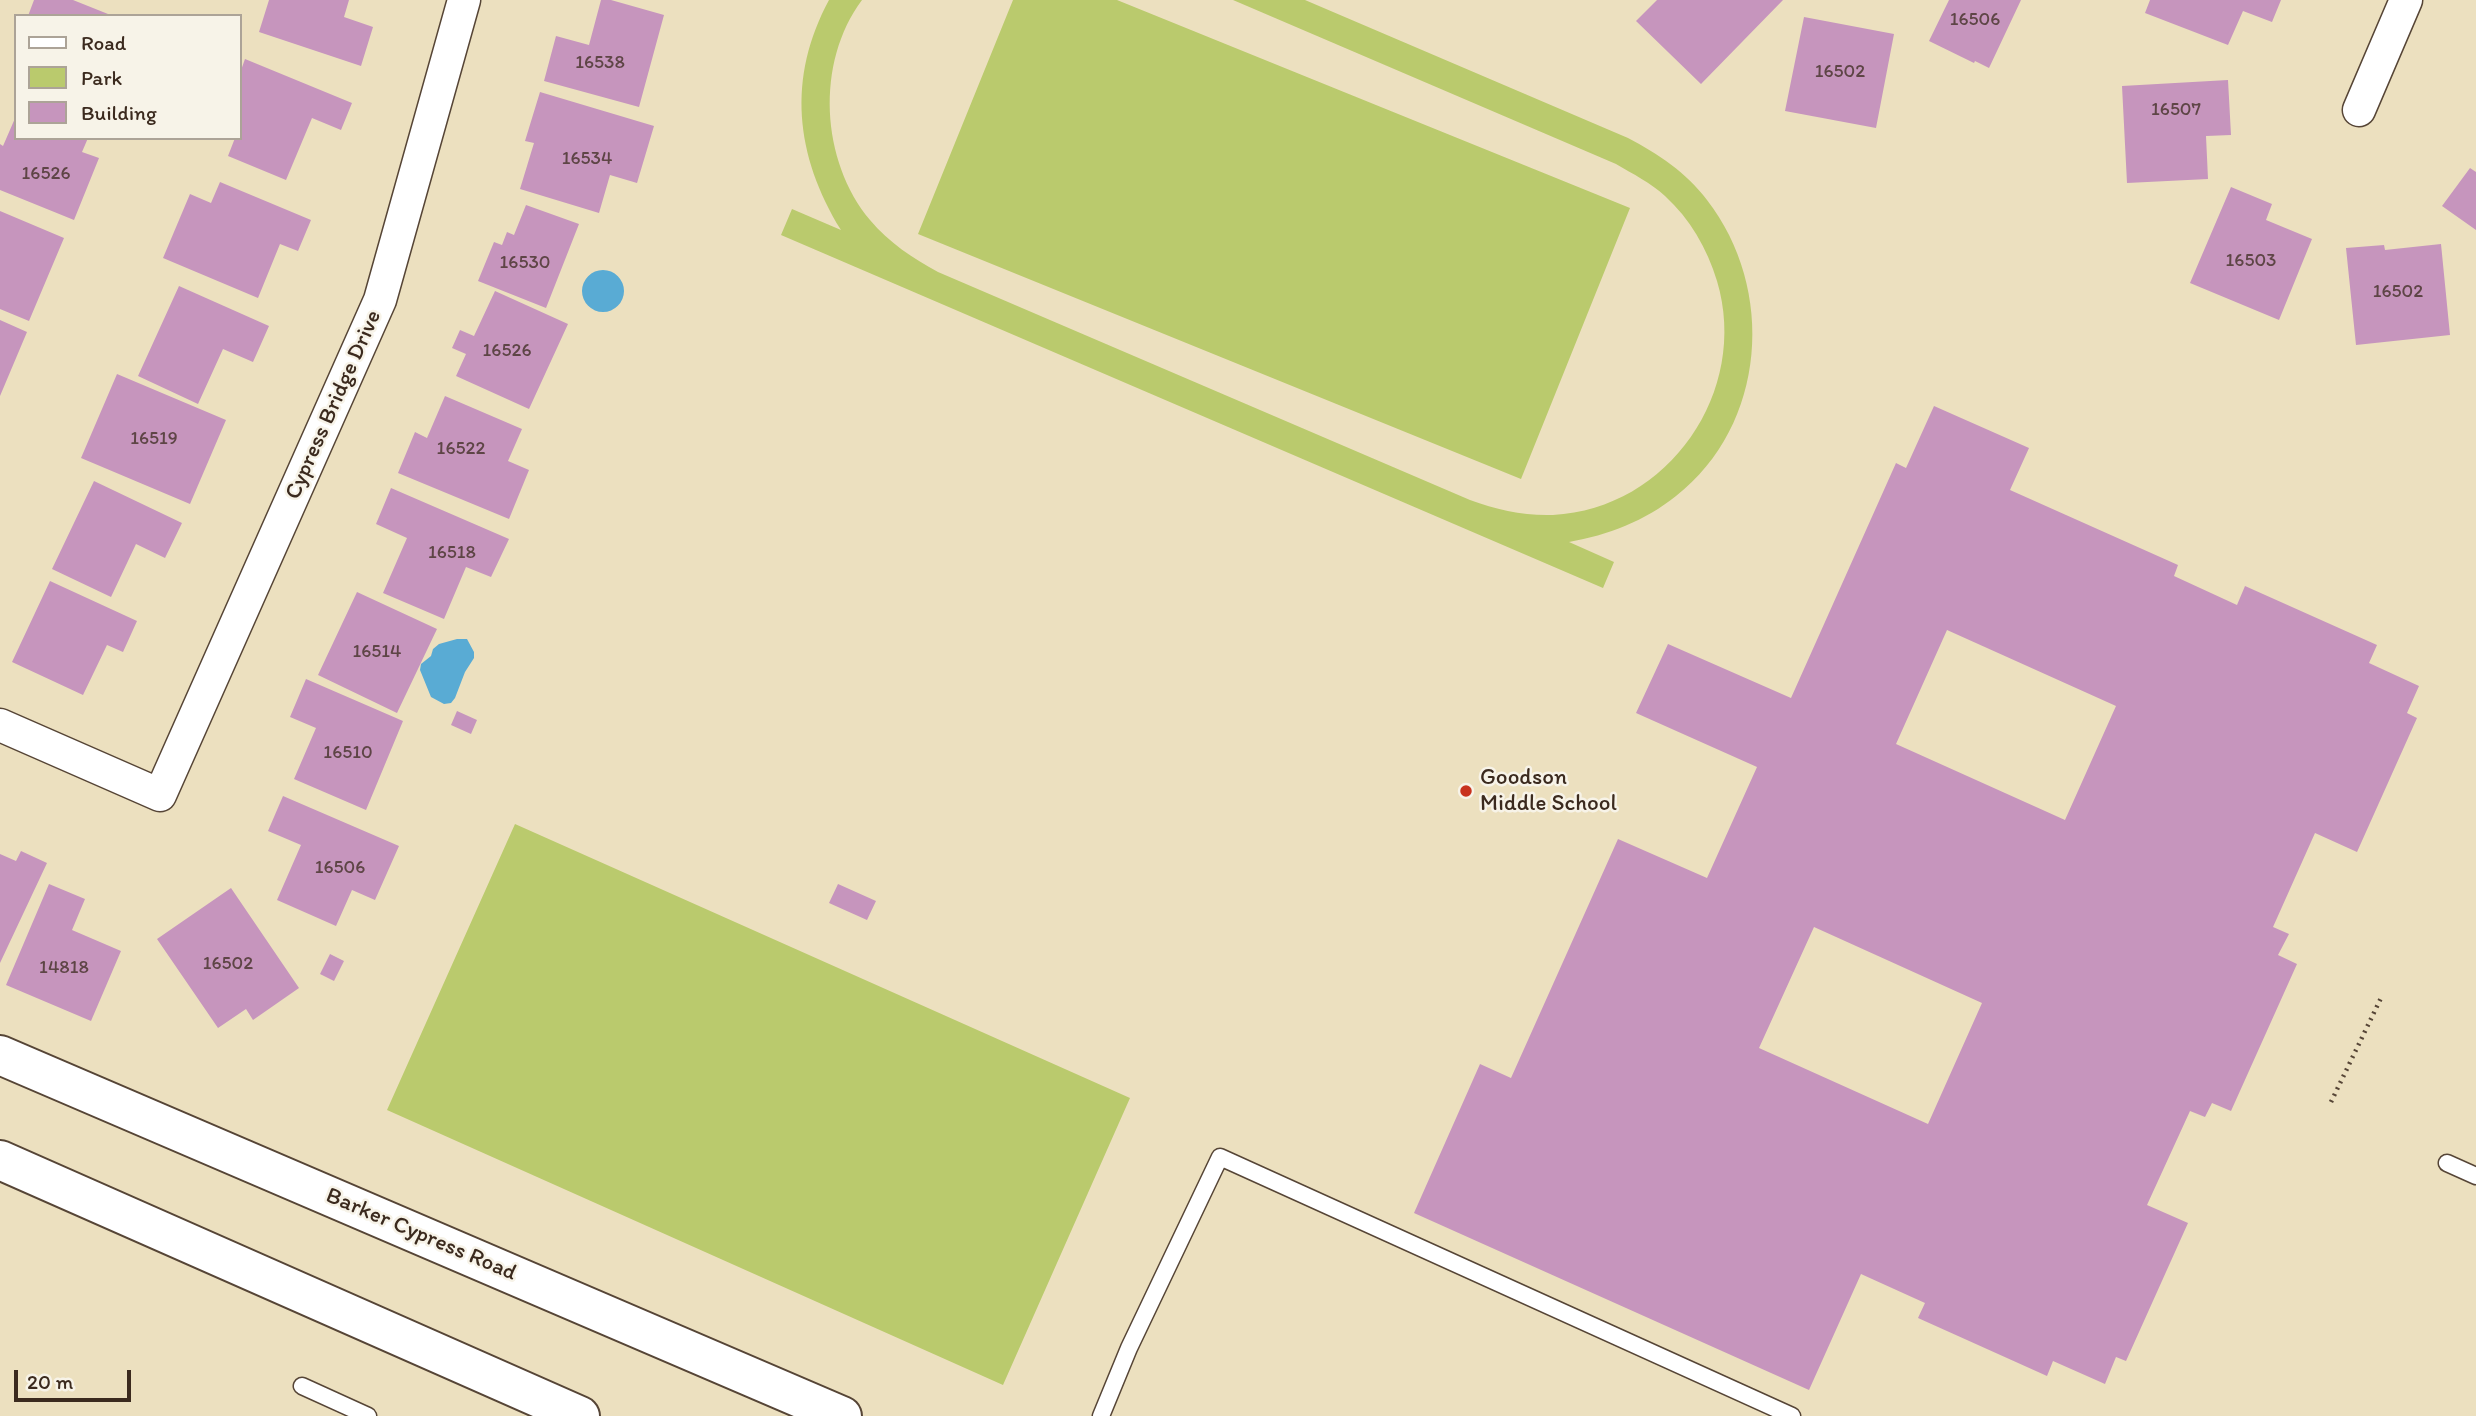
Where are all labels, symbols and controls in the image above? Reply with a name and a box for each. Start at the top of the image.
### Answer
house number: 16506 [1950,9,2000,31]
legend [14,14,242,140]
text: Road [81,30,126,55]
house number: 16538 [575,52,625,74]
house number: 16502 [1815,61,1865,83]
text: Park [81,65,122,90]
house number: 16507 [2151,99,2201,121]
text: Building [81,100,157,125]
house number: 16534 [562,148,612,170]
house number: 16526 [22,163,70,185]
house number: 16503 [2226,250,2276,272]
house number: 16530 [500,252,550,274]
house number: 16502 [2373,281,2423,303]
street label: Cypress Bridge Drive [280,306,388,504]
house number: 16526 [483,340,531,362]
house number: 16519 [130,428,178,450]
house number: 16522 [437,438,485,460]
house number: 16518 [428,542,476,564]
house number: 16514 [352,641,402,663]
house number: 16510 [323,742,373,764]
place label: Goodson Middle School [1480,764,1617,818]
marker: Goodson Middle School [1458,783,1474,799]
house number: 16506 [315,857,365,879]
house number: 16502 [203,953,253,975]
house number: 14818 [39,957,89,979]
street label: Barker Cypress Road [321,1182,521,1288]
scale bar [18,1356,135,1400]
text: 20 m [27,1369,73,1394]

